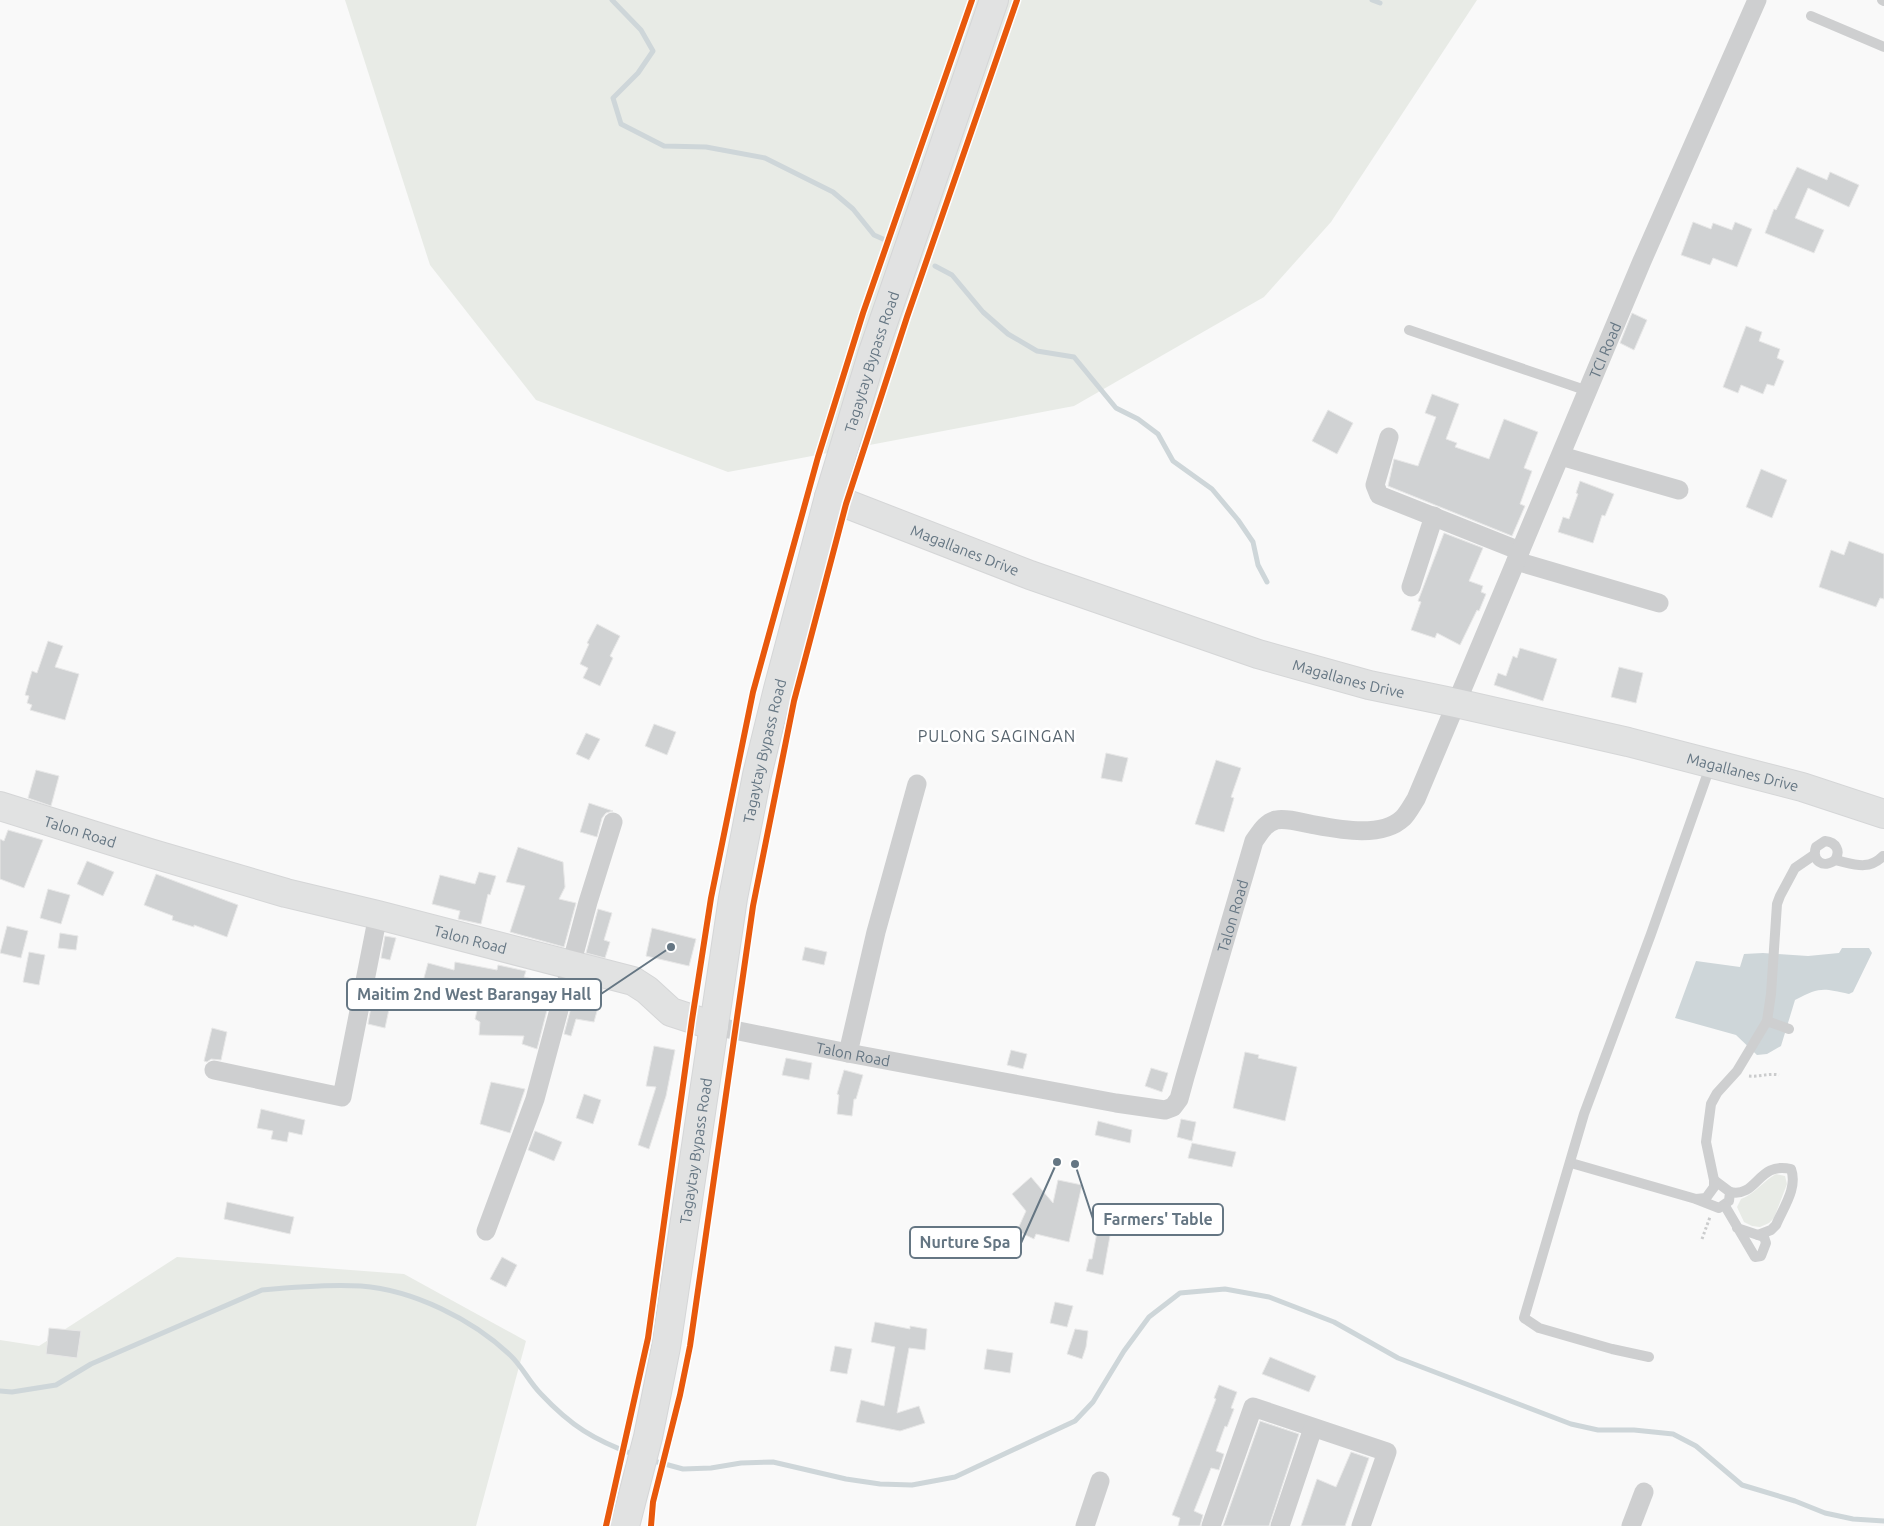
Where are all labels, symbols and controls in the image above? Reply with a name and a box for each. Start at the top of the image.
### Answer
street label: Tagaytay Bypass Road [841,289,902,434]
street label: TCI Road [1585,319,1624,381]
street label: Magallanes Drive [908,521,1022,579]
street label: Magallanes Drive [1291,656,1406,701]
street label: Tagaytay Bypass Road [739,677,789,825]
district label: PULONG SAGINGAN [918,727,1076,745]
street label: Magallanes Drive [1685,749,1801,794]
street label: Talon Road [42,812,118,850]
street label: Talon Road [1213,878,1251,954]
street label: Talon Road [432,921,509,957]
callout: Maitim 2nd West Barangay Hall [347,979,601,1010]
text: Maitim 2nd West Barangay Hall [357,985,591,1003]
street label: Talon Road [815,1038,892,1069]
street label: Tagaytay Bypass Road [676,1077,715,1225]
callout: Farmers' Table [1093,1204,1223,1235]
text: Farmers' Table [1103,1210,1213,1228]
callout: Nurture Spa [910,1227,1021,1258]
text: Nurture Spa [920,1233,1010,1251]

